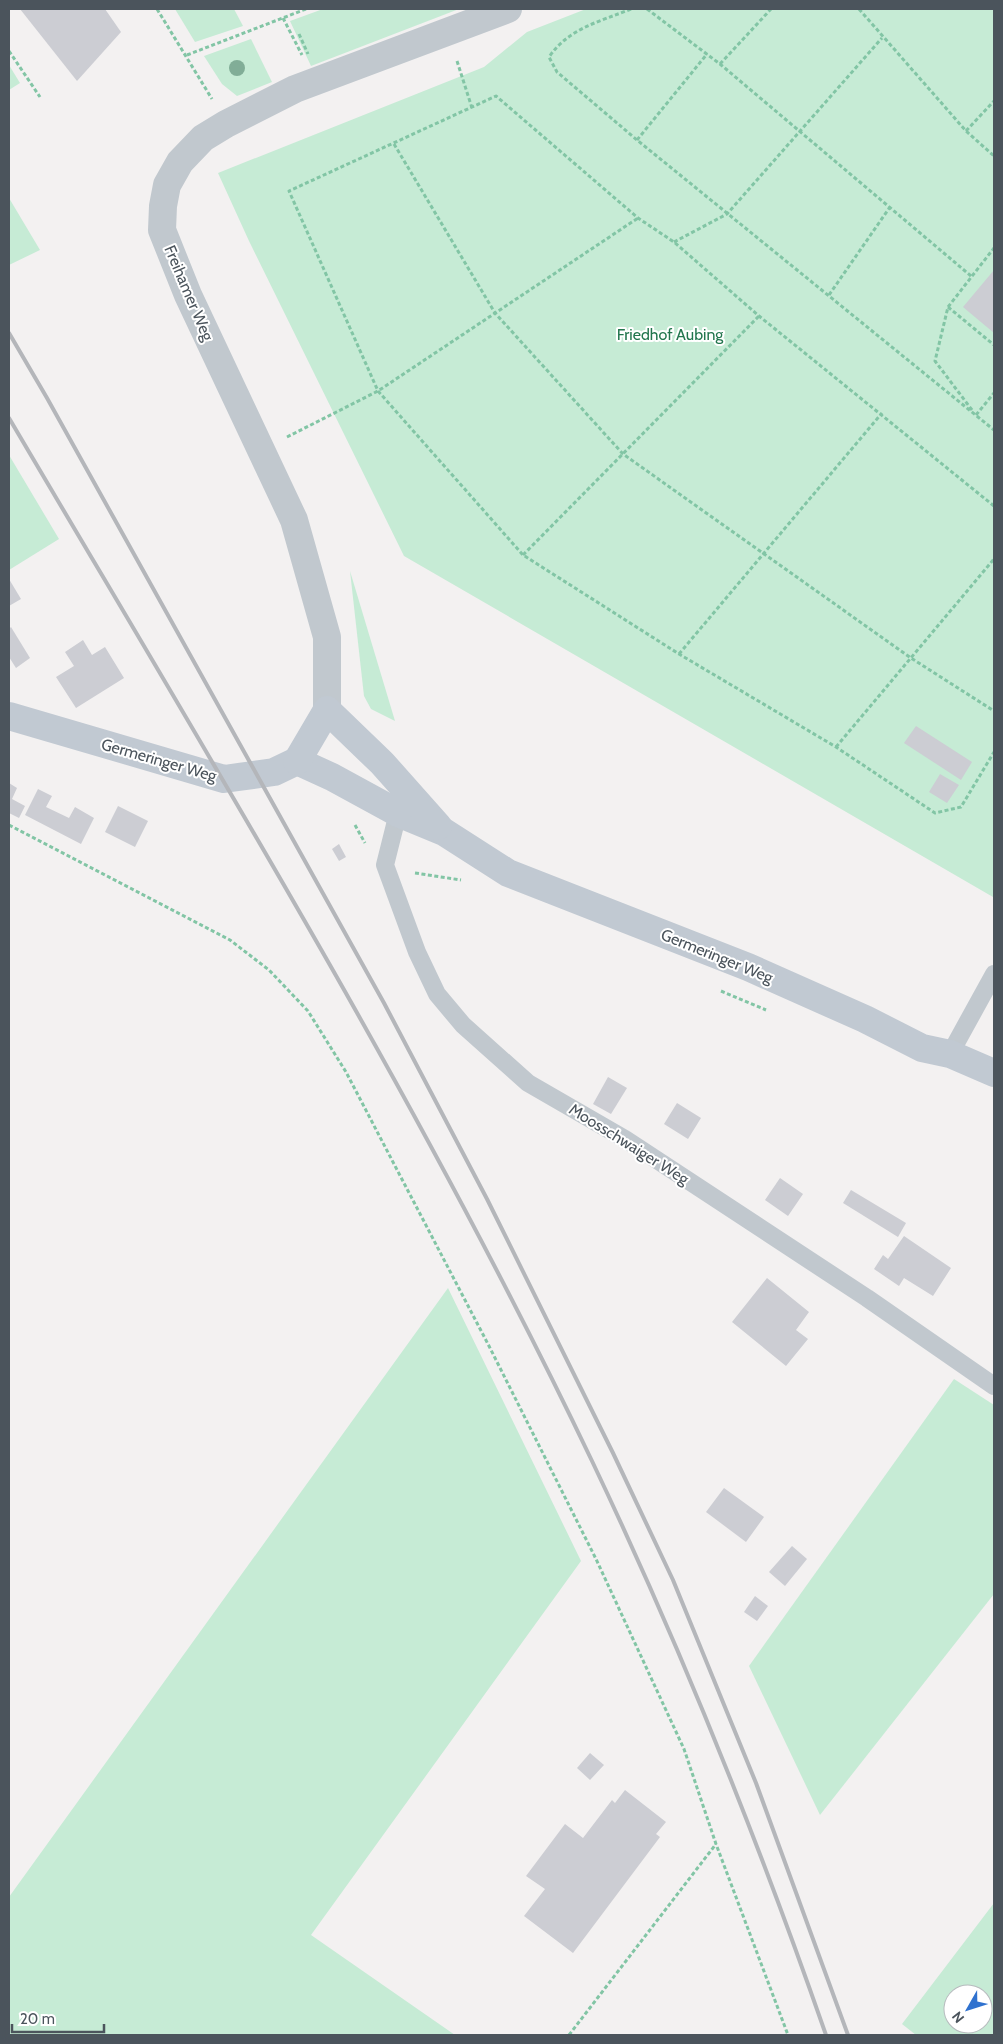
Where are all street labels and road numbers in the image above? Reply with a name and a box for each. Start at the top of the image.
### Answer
street label: Freihamer Weg [160,242,218,345]
street label: Germeringer Weg [99,734,220,786]
street label: Germeringer Weg [658,925,777,987]
street label: Moosschwaiger Weg [566,1099,693,1189]

